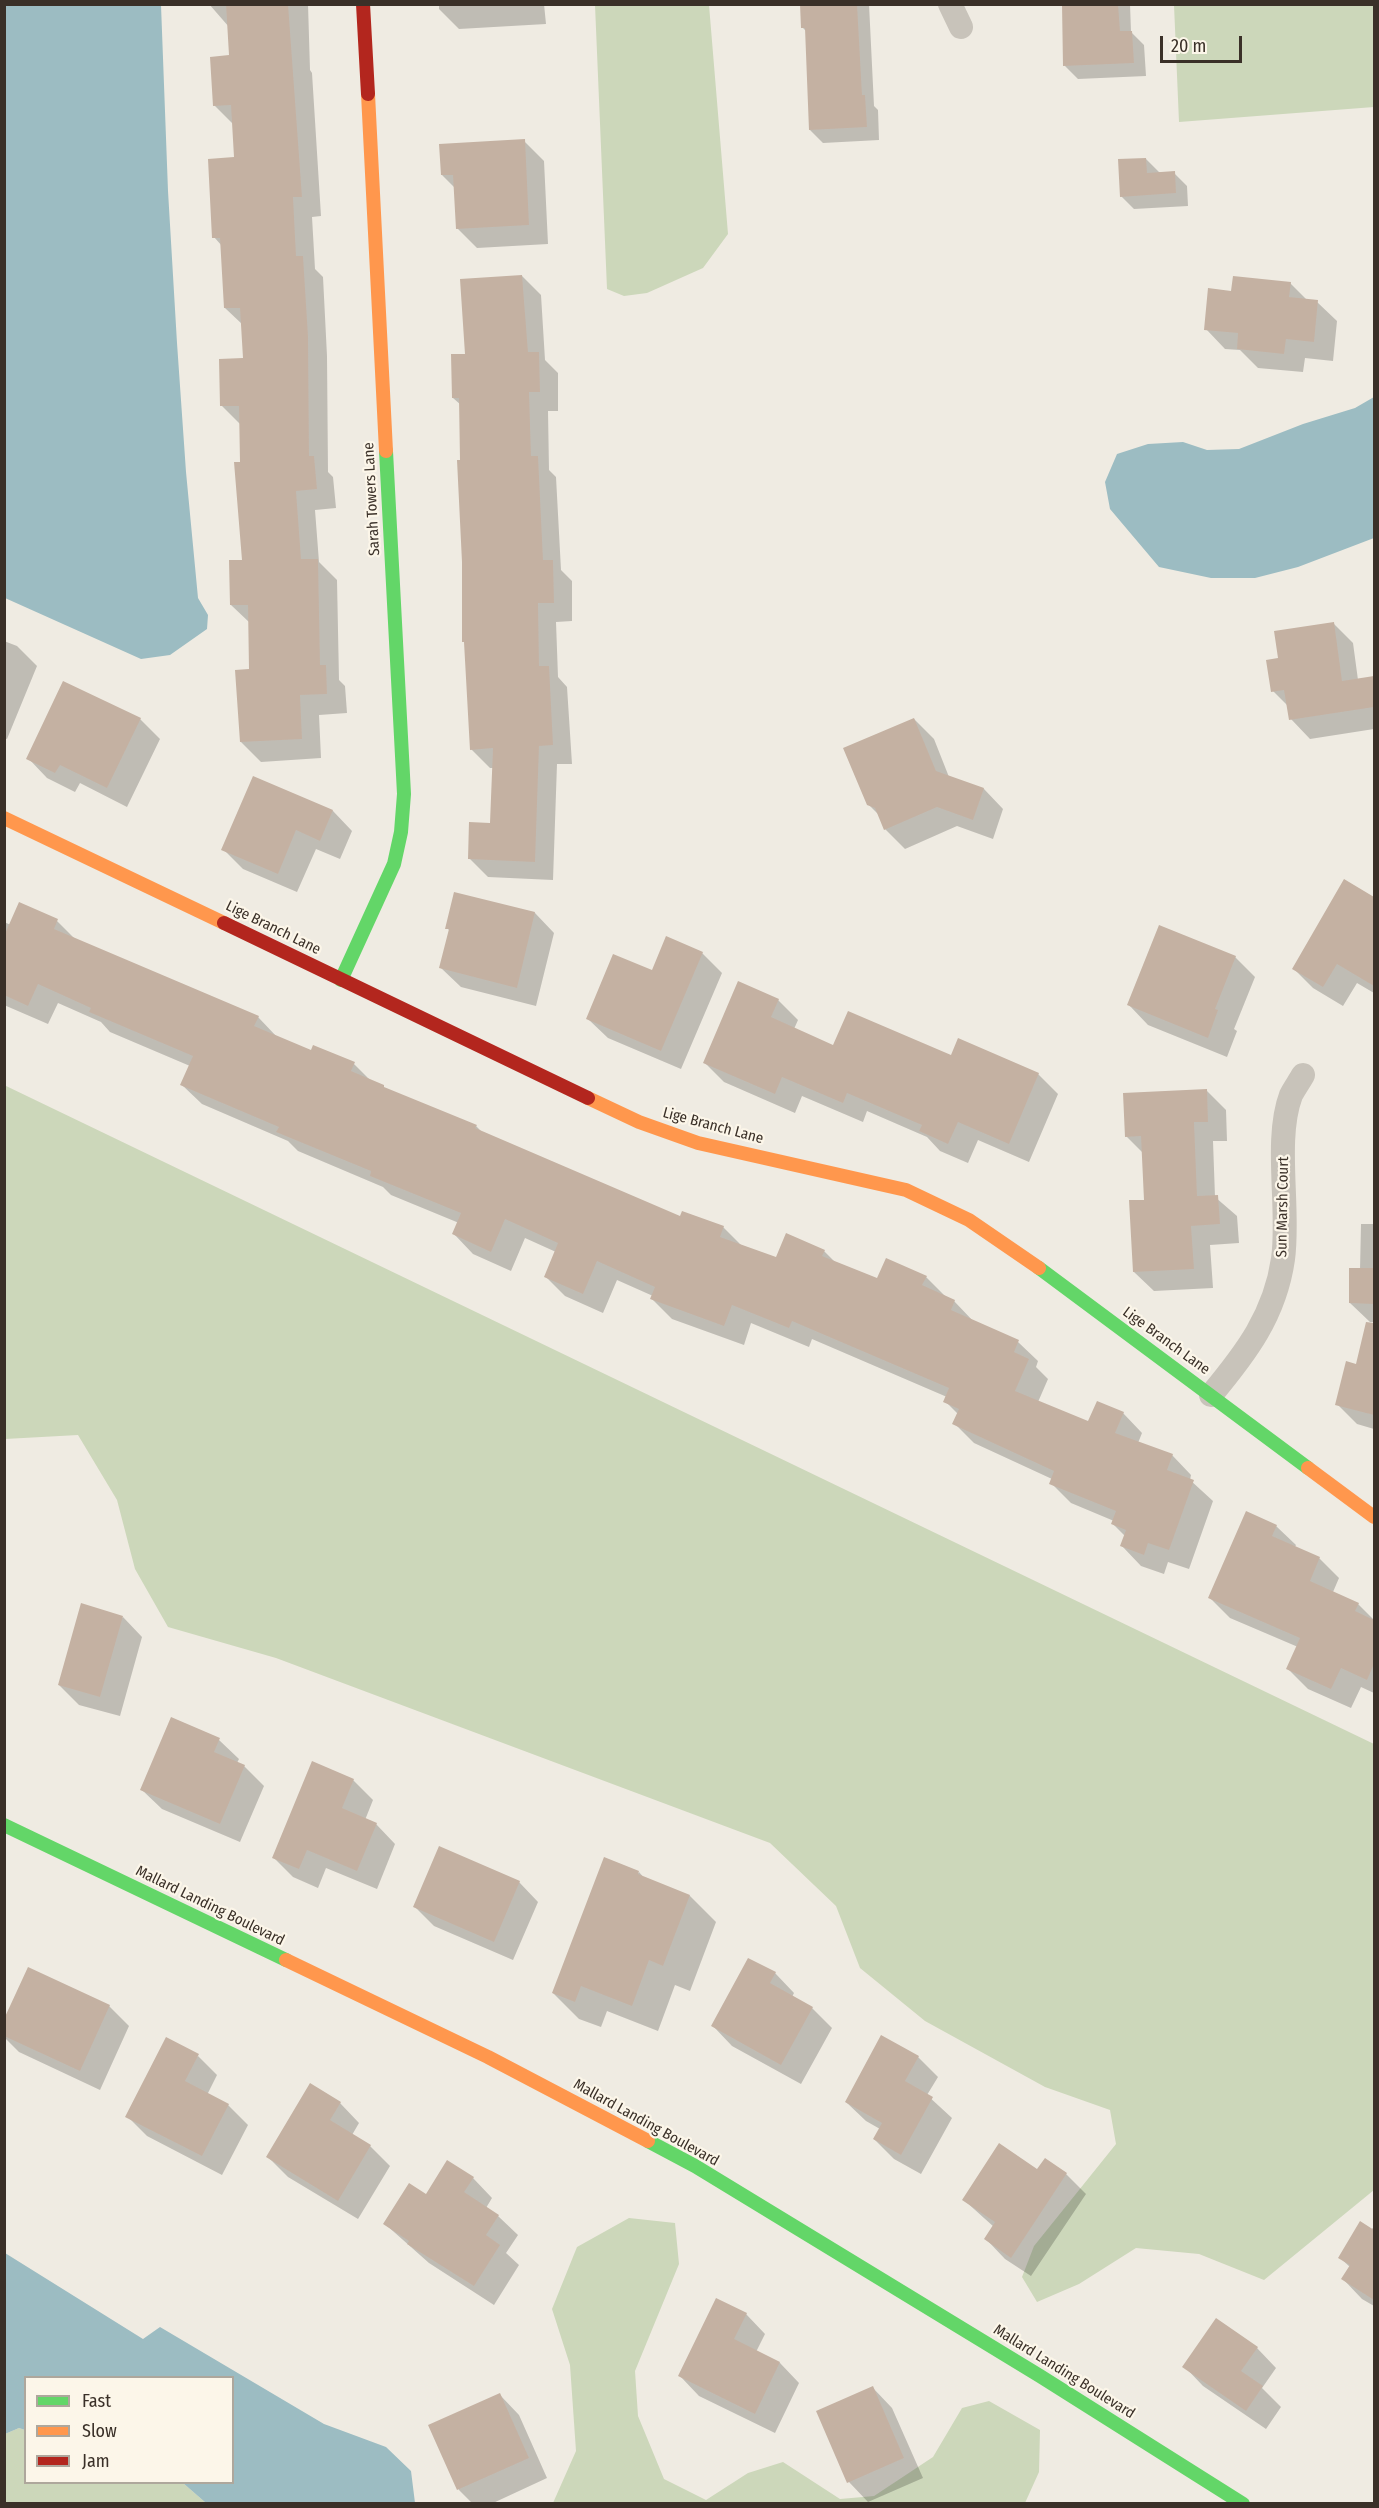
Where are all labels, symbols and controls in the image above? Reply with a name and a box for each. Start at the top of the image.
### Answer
scale bar [1163,24,1246,62]
text: 20 m [1171,35,1206,57]
street label: Sarah Towers Lane [360,442,384,556]
street label: Lige Branch Lane [223,897,323,959]
street label: Lige Branch Lane [661,1104,765,1148]
street label: Sun Marsh Court [1273,1156,1293,1258]
street label: Lige Branch Lane [1119,1303,1213,1379]
street label: Mallard Landing Boulevard [133,1862,287,1950]
street label: Mallard Landing Boulevard [570,2076,722,2170]
street label: Mallard Landing Boulevard [990,2321,1138,2423]
legend [24,2376,234,2484]
text: Fast [82,2390,111,2412]
text: Slow [82,2420,117,2442]
text: Jam [82,2450,110,2472]

